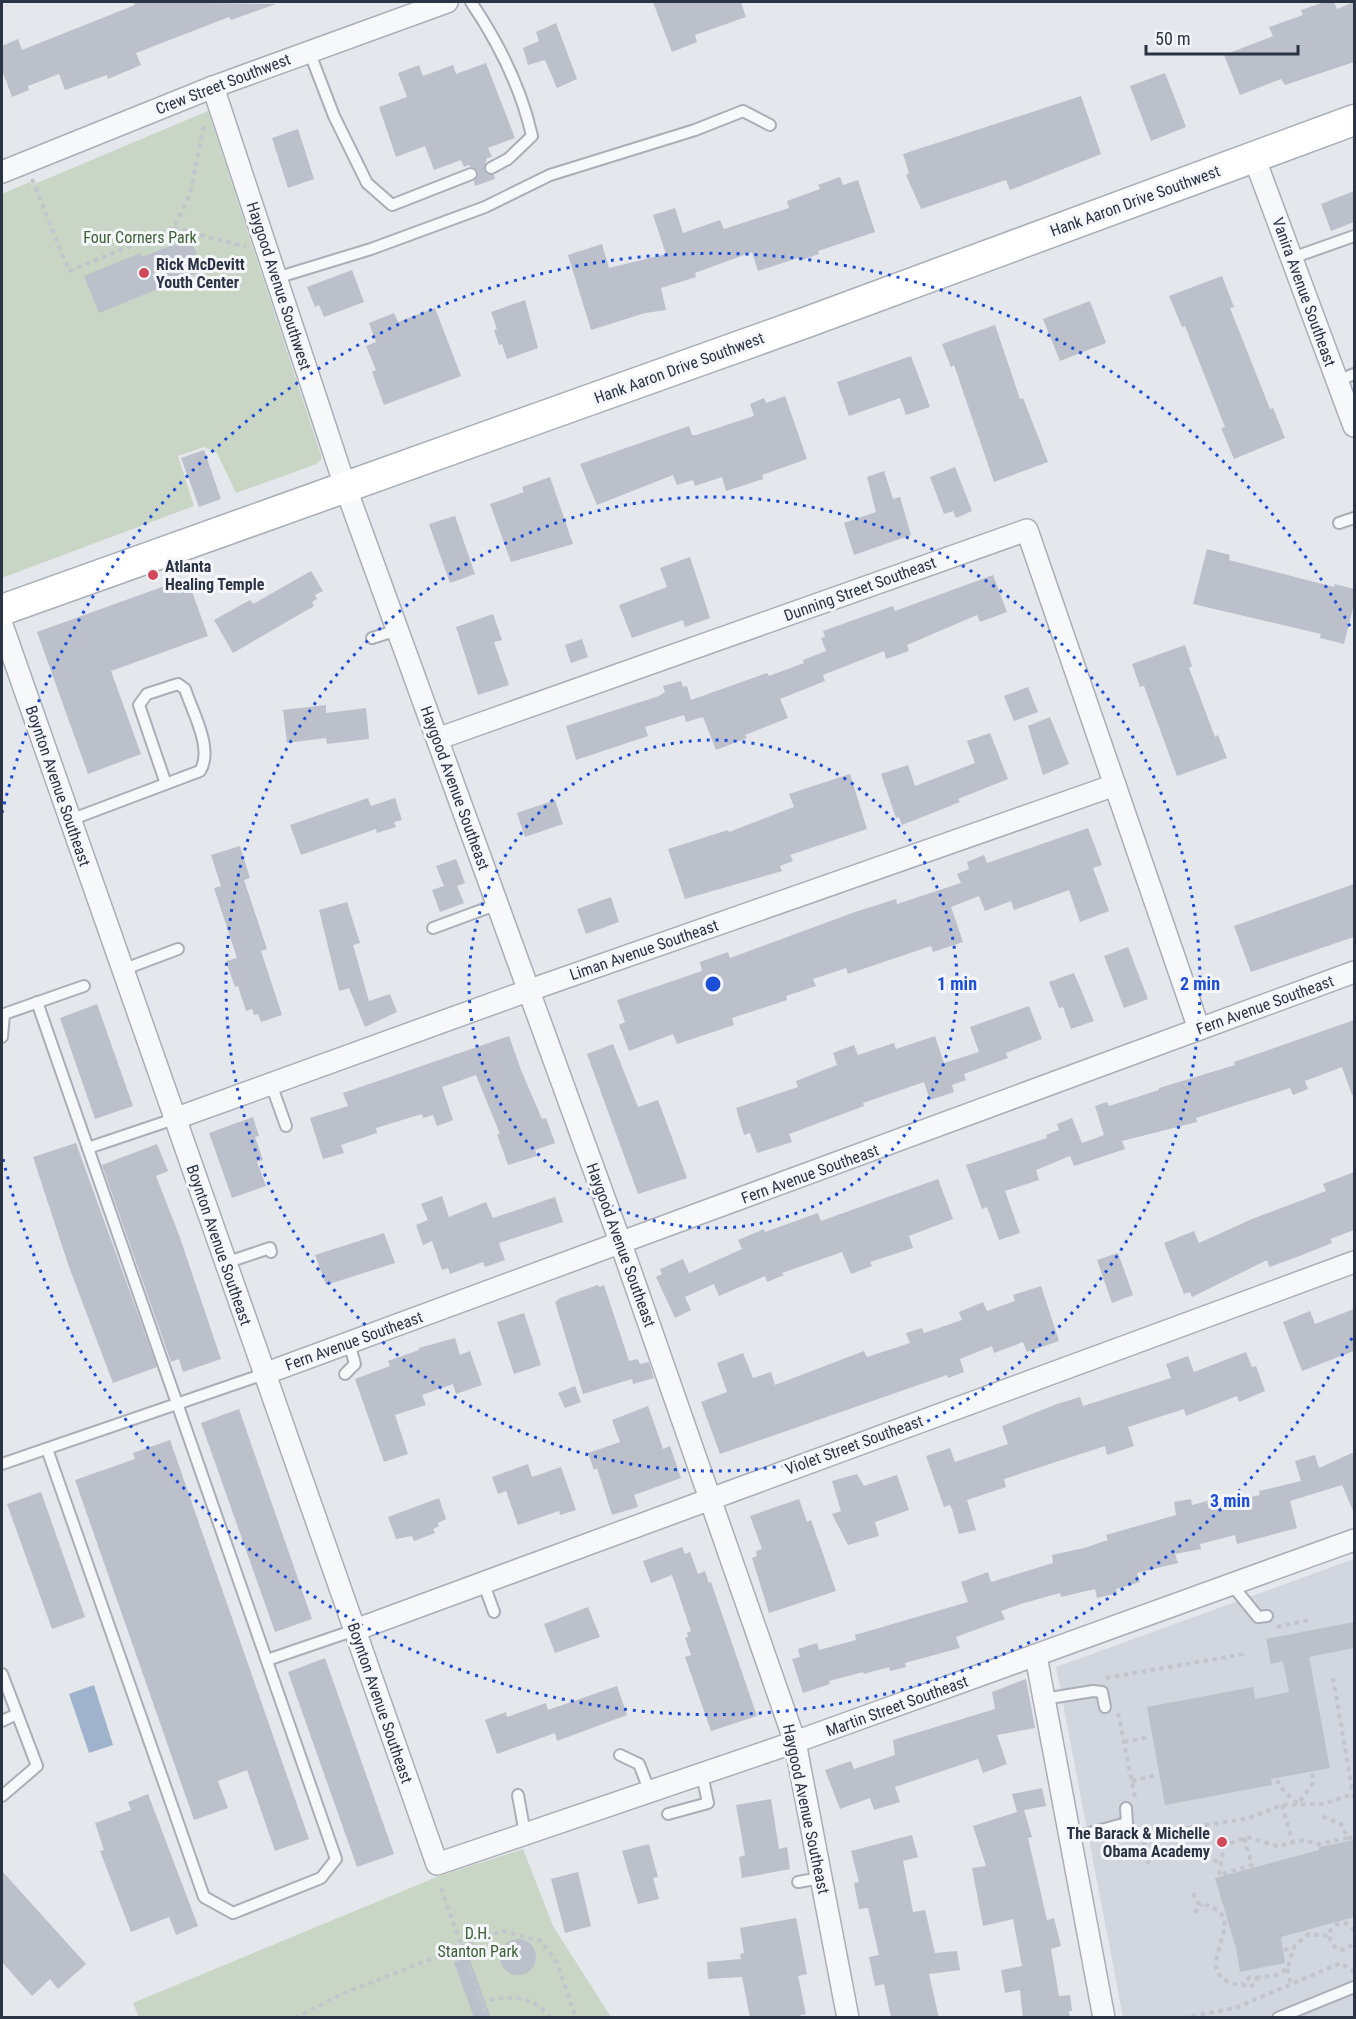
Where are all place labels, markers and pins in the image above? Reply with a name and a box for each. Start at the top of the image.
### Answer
place label: Rick McDevitt Youth Center [156,255,245,292]
marker: Rick McDevitt Youth Center [137,266,151,280]
place label: Atlanta Healing Temple [165,557,265,594]
marker: Atlanta Healing Temple [146,568,160,582]
centre of rings [703,974,723,994]
place label: The Barack & Michelle Obama Academy [1067,1824,1210,1861]
marker: The Barack & Michelle Obama Academy [1215,1835,1229,1849]

